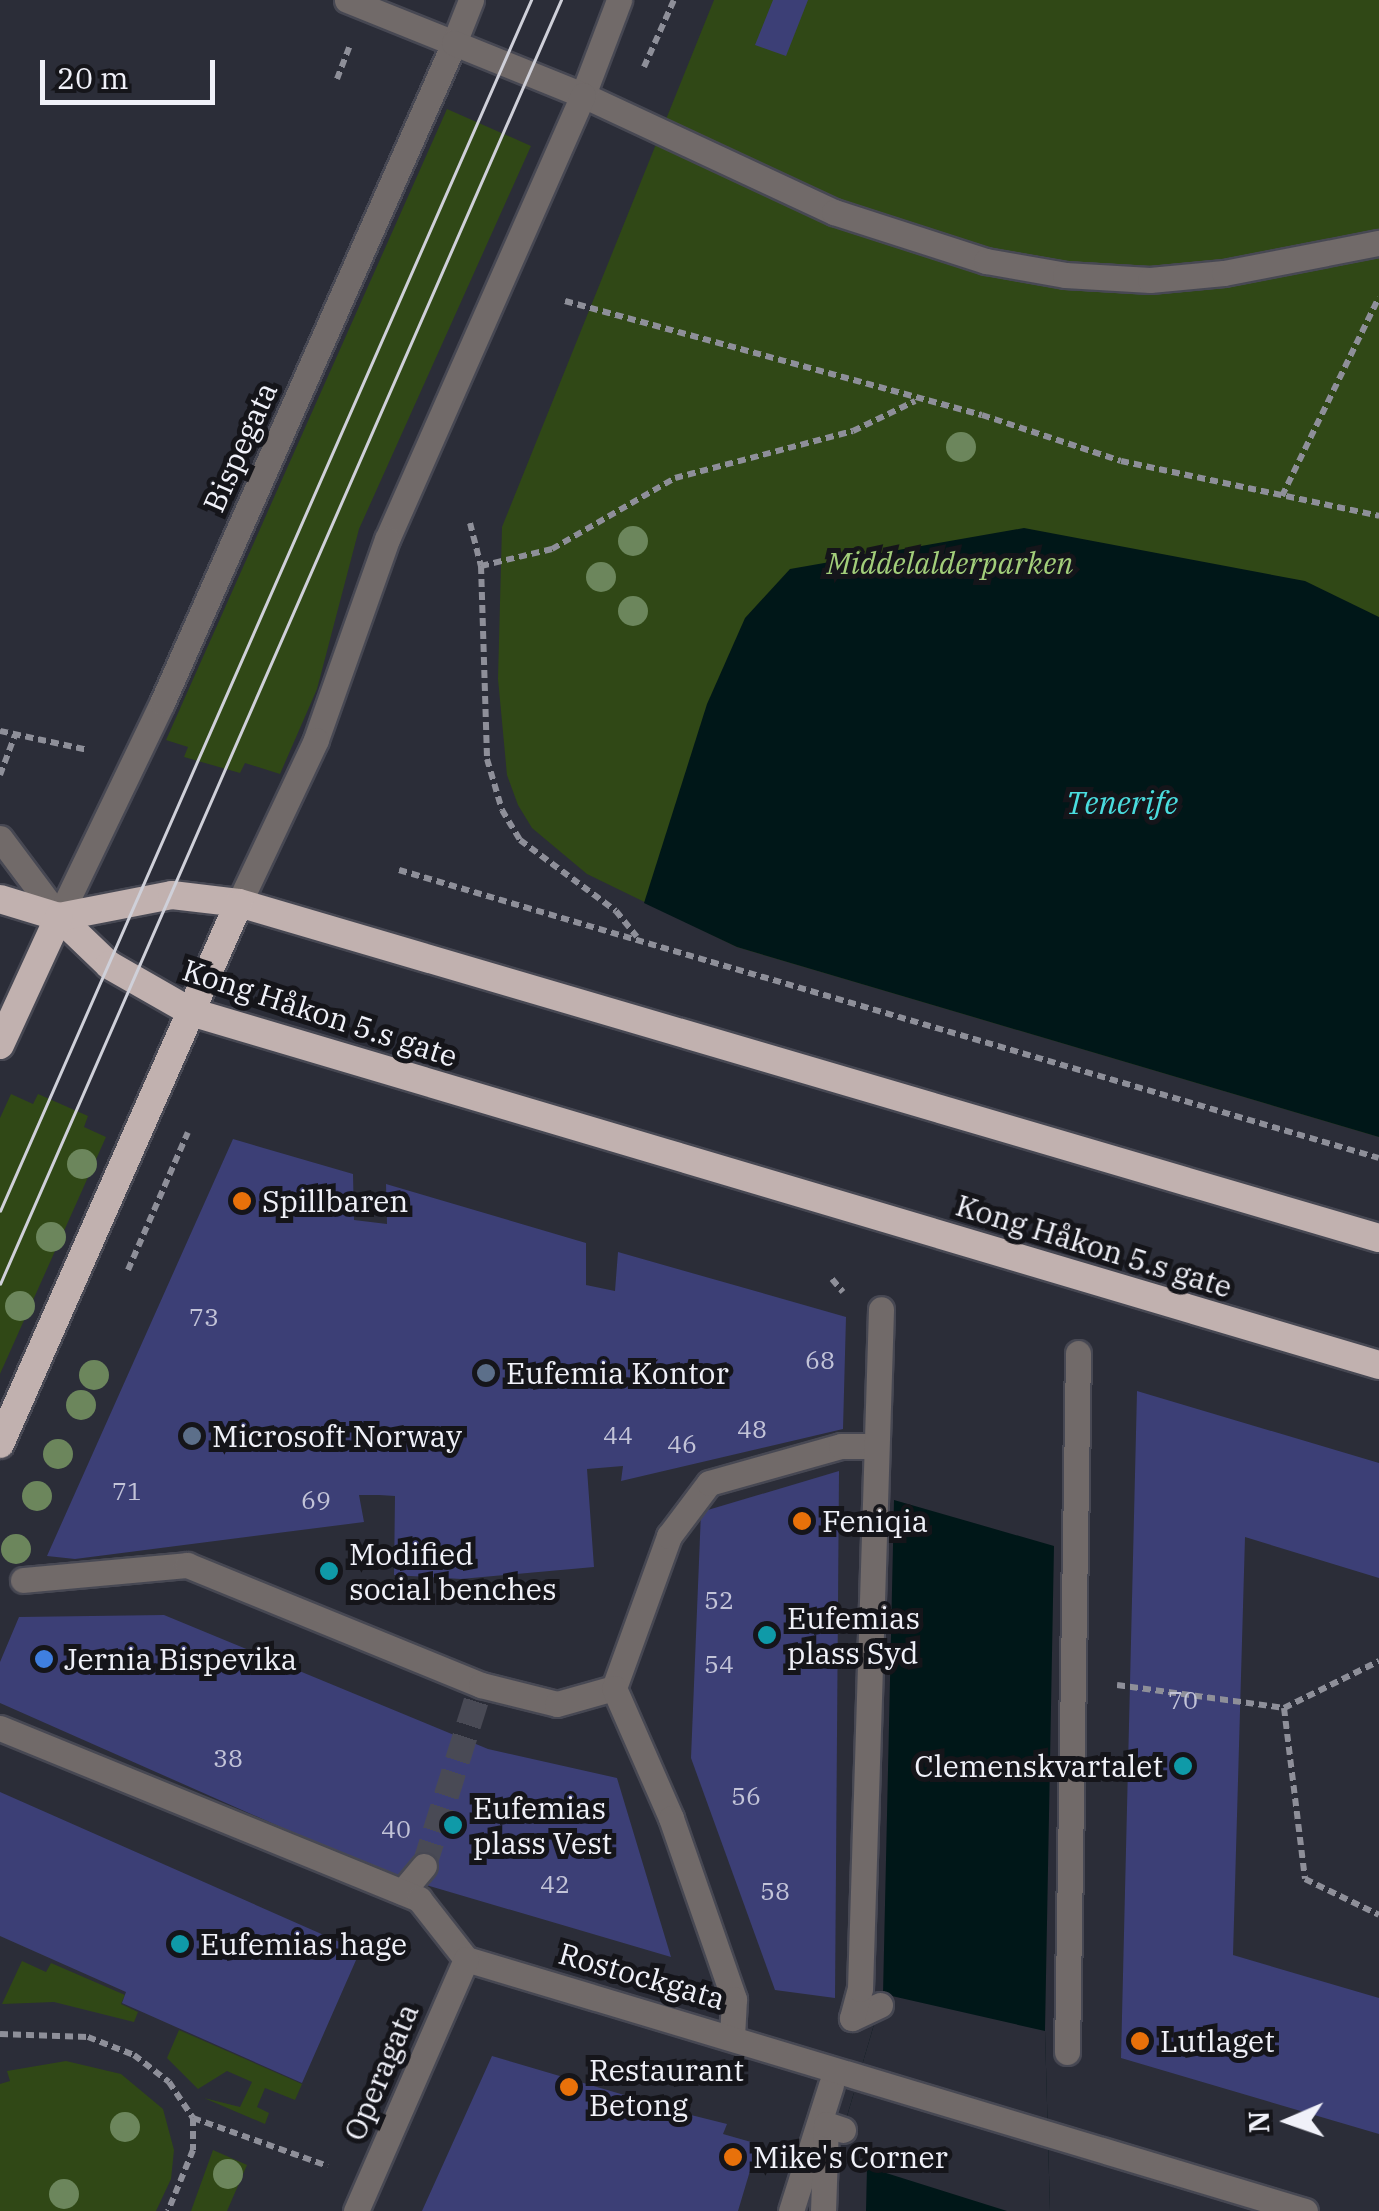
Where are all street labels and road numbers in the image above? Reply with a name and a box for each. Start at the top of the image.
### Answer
street label: Bispegata [195,377,285,517]
street label: Kong Håkon 5.s gate [178,952,462,1074]
street label: Kong Håkon 5.s gate [952,1187,1236,1305]
street label: Rostockgata [555,1935,729,2017]
street label: Operagata [336,1998,426,2146]

